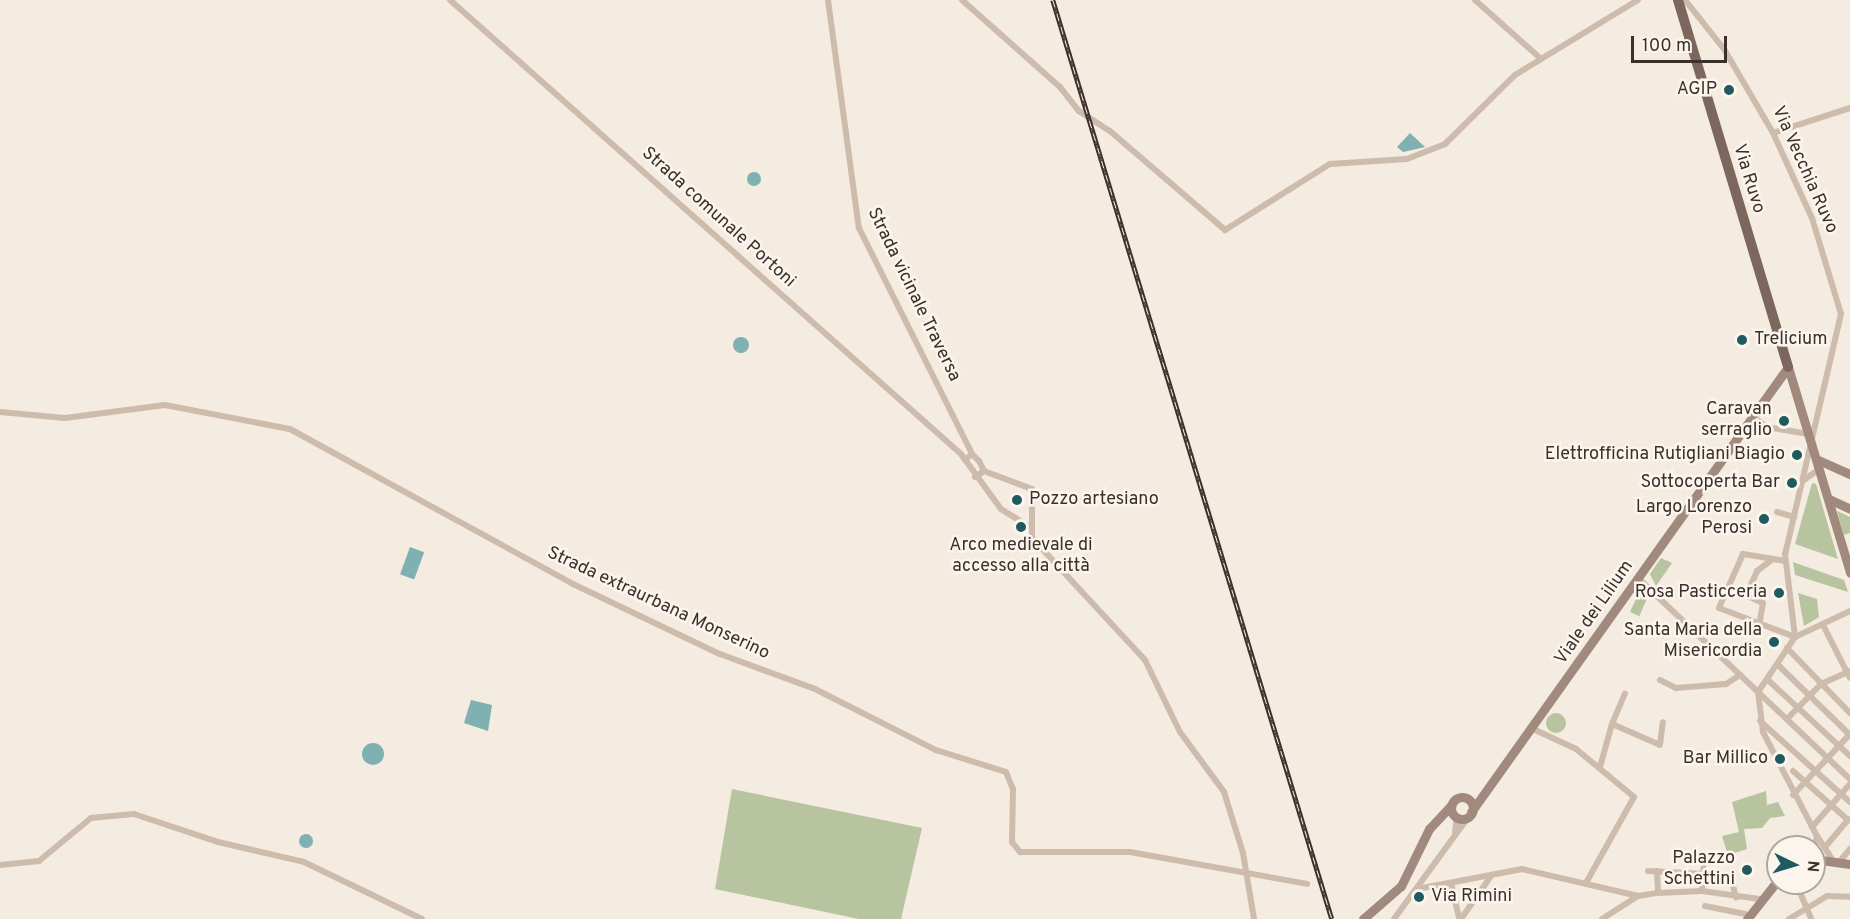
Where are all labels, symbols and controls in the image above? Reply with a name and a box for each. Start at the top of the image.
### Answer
scale bar [1634,24,1730,62]
text: 100 m [1642,35,1691,58]
place label: AGIP [1677,79,1717,101]
marker: AGIP [1722,83,1736,97]
street label: Via Vecchia Ruvo [1766,103,1842,237]
street label: Via Ruvo [1727,142,1769,216]
street label: Strada comunale Portoni [637,143,799,293]
street label: Strada vicinale Traversa [861,204,965,386]
place label: Trelicium [1754,329,1828,351]
marker: Trelicium [1735,333,1749,347]
place label: Caravan serraglio [1701,400,1772,442]
marker: Caravan serraglio [1777,414,1791,428]
place label: Elettrofficina Rutigliani Biagio [1545,444,1785,466]
marker: Elettrofficina Rutigliani Biagio [1790,448,1804,462]
place label: Sottocoperta Bar [1641,472,1780,494]
marker: Sottocoperta Bar [1785,476,1799,490]
place label: Pozzo artesiano [1029,489,1159,511]
marker: Pozzo artesiano [1010,493,1024,507]
place label: Largo Lorenzo Perosi [1636,498,1752,540]
marker: Largo Lorenzo Perosi [1757,512,1771,526]
marker: Arco medievale di accesso alla città [1014,520,1028,534]
place label: Arco medievale di accesso alla città [949,536,1093,578]
street label: Strada extraurbana Monserino [543,543,773,665]
street label: Viale dei Lilium [1551,557,1639,669]
place label: Rosa Pasticceria [1635,582,1767,604]
marker: Rosa Pasticceria [1772,586,1786,600]
place label: Santa Maria della Misericordia [1624,621,1762,664]
marker: Santa Maria della Misericordia [1767,635,1781,649]
place label: Bar Millico [1683,748,1768,770]
marker: Bar Millico [1773,752,1787,766]
north arrow [1766,835,1826,895]
place label: Palazzo Schettini [1663,849,1735,892]
text: N [1801,860,1822,873]
marker: Palazzo Schettini [1740,863,1754,877]
place label: Via Rimini [1431,886,1512,908]
marker: Via Rimini [1412,890,1426,904]

